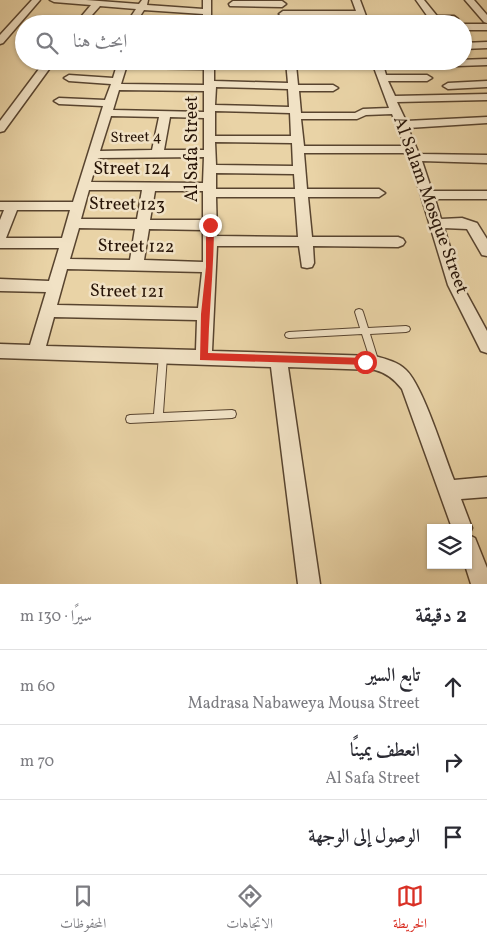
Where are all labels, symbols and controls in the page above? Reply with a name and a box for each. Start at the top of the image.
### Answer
search box [15,15,472,70]
icon: search [33,29,61,57]
text: ابحث هنا [73,29,127,55]
street label: Al Safa Street [180,96,205,202]
street label: Al Salam Mosque Street [386,113,474,297]
street label: Street 4 [110,127,162,149]
street label: Street 124 [93,157,171,182]
street label: Street 123 [89,192,165,218]
route end [199,214,222,237]
street label: Street 122 [97,234,175,260]
street label: Street 121 [90,279,164,305]
route start [354,351,377,374]
map controls [427,524,472,569]
button: layers [427,524,472,569]
text: 2 دقيقة [415,602,467,631]
text: سيرًا · 130 m [20,606,92,628]
text: تابع السير [367,663,420,689]
icon: ahead [439,673,467,701]
text: 60 m [20,676,55,698]
text: Madrasa Nabaweya Mousa Street [188,693,420,715]
text: انعطف يمينًا [350,738,420,764]
icon: right [439,748,467,776]
text: 70 m [20,751,54,773]
text: Al Safa Street [325,768,420,790]
icon: arrive [439,823,467,851]
text: الوصول إلى الوجهة [308,824,420,850]
tab: المحفوظات [60,882,106,937]
tab: الاتجاهات [226,882,273,937]
tab: الخريطة [393,882,427,937]

